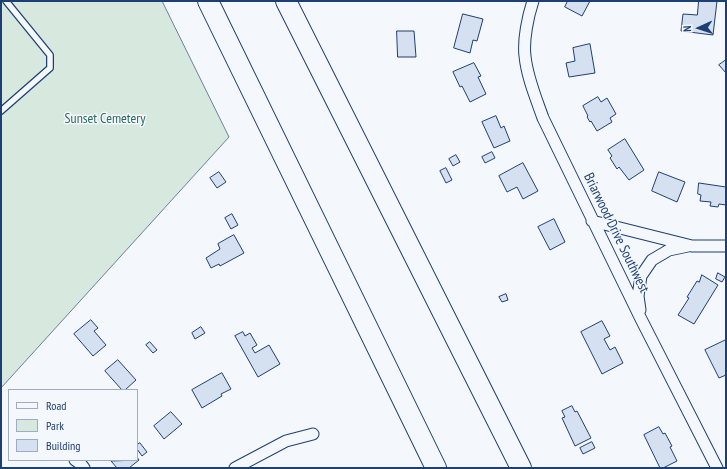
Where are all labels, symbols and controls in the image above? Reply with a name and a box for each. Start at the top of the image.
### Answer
north arrow [679,8,719,48]
text: N [680,25,694,32]
park label: Sunset Cemetery [65,111,145,127]
street label: Briarwood Drive Southwest [580,170,652,296]
legend [8,389,138,461]
text: Road [46,398,66,413]
text: Park [46,418,64,433]
text: Building [46,438,81,453]

